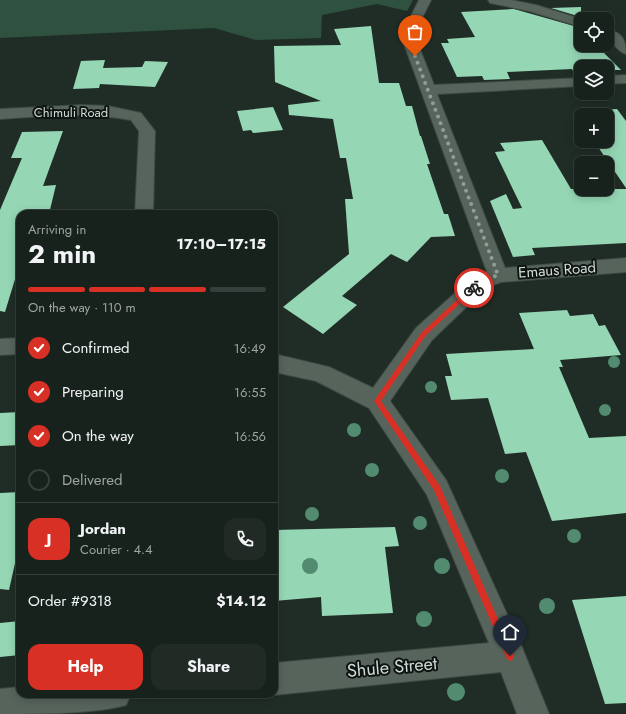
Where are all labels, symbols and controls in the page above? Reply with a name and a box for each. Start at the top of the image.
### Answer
map controls [574,12,614,196]
button: locate [574,12,614,52]
pin [398,15,432,56]
icon: bag [404,21,426,43]
button: layers [574,60,614,100]
street label: Chimuli Road [34,103,108,122]
button: + [574,108,614,148]
button: − [574,156,614,196]
text: Arriving in [28,220,86,239]
text: 17:10–17:15 [176,233,266,255]
text: 2 min [28,235,96,273]
street label: Emaus Road [517,256,597,284]
courier [454,268,494,308]
icon: bike [463,277,485,299]
text: On the way · 110 m [28,298,136,317]
icon: check [28,337,50,359]
text: Confirmed [62,337,130,359]
text: 16:49 [234,339,266,358]
icon: check [28,381,50,403]
text: Preparing [62,381,124,403]
text: 16:55 [234,383,266,402]
icon: check [28,425,50,447]
text: On the way [62,425,134,447]
text: 16:56 [234,427,266,446]
text: Delivered [62,469,123,491]
text: Jordan [80,518,126,540]
button: phone [224,518,266,560]
text: J [47,528,51,550]
text: Courier · 4.4 [80,540,153,559]
text: Order #9318 [28,590,112,612]
text: $14.12 [216,590,266,612]
pin [493,615,527,656]
icon: home [499,621,521,643]
button: Help [28,644,143,690]
button: Share [151,644,266,690]
street label: Shule Street [346,650,439,684]

